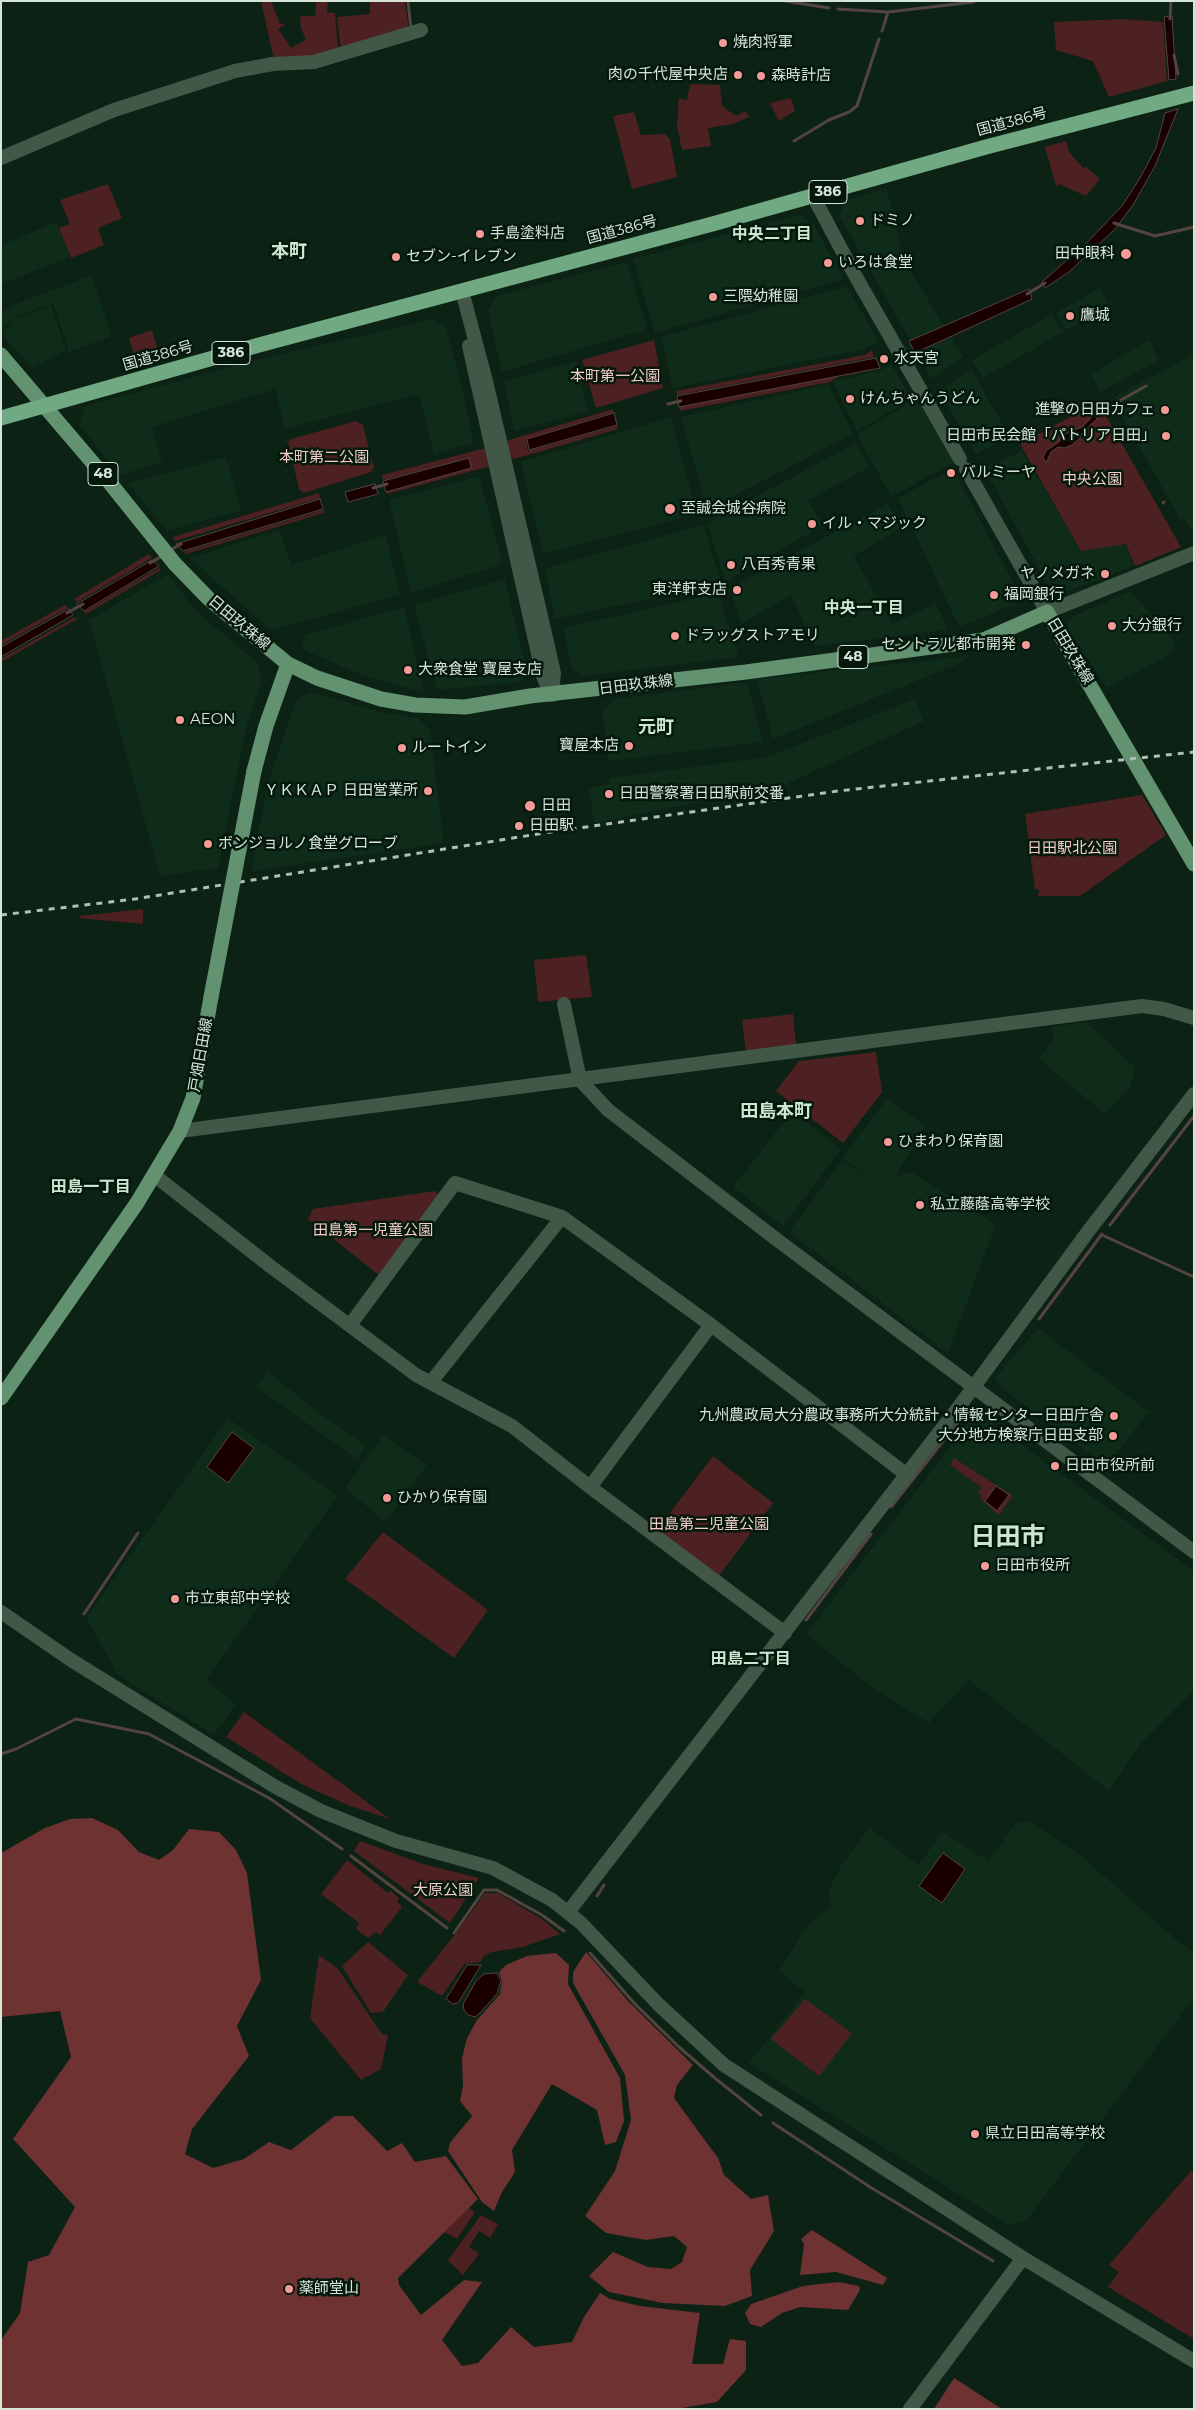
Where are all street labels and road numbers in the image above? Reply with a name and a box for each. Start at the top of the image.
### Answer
street label: 国道386号 [975,104,1049,140]
road number: 386 [809,180,847,203]
street label: 国道386号 [585,212,659,248]
street label: 国道386号 [121,337,195,375]
road number: 386 [212,342,250,364]
road number: 48 [88,462,118,486]
street label: 日田玖珠線 [204,592,274,654]
street label: 日田玖珠線 [1043,614,1097,688]
road number: 48 [838,646,868,669]
street label: 日田玖珠線 [598,671,674,699]
street label: 戸畑日田線 [186,1017,216,1093]

